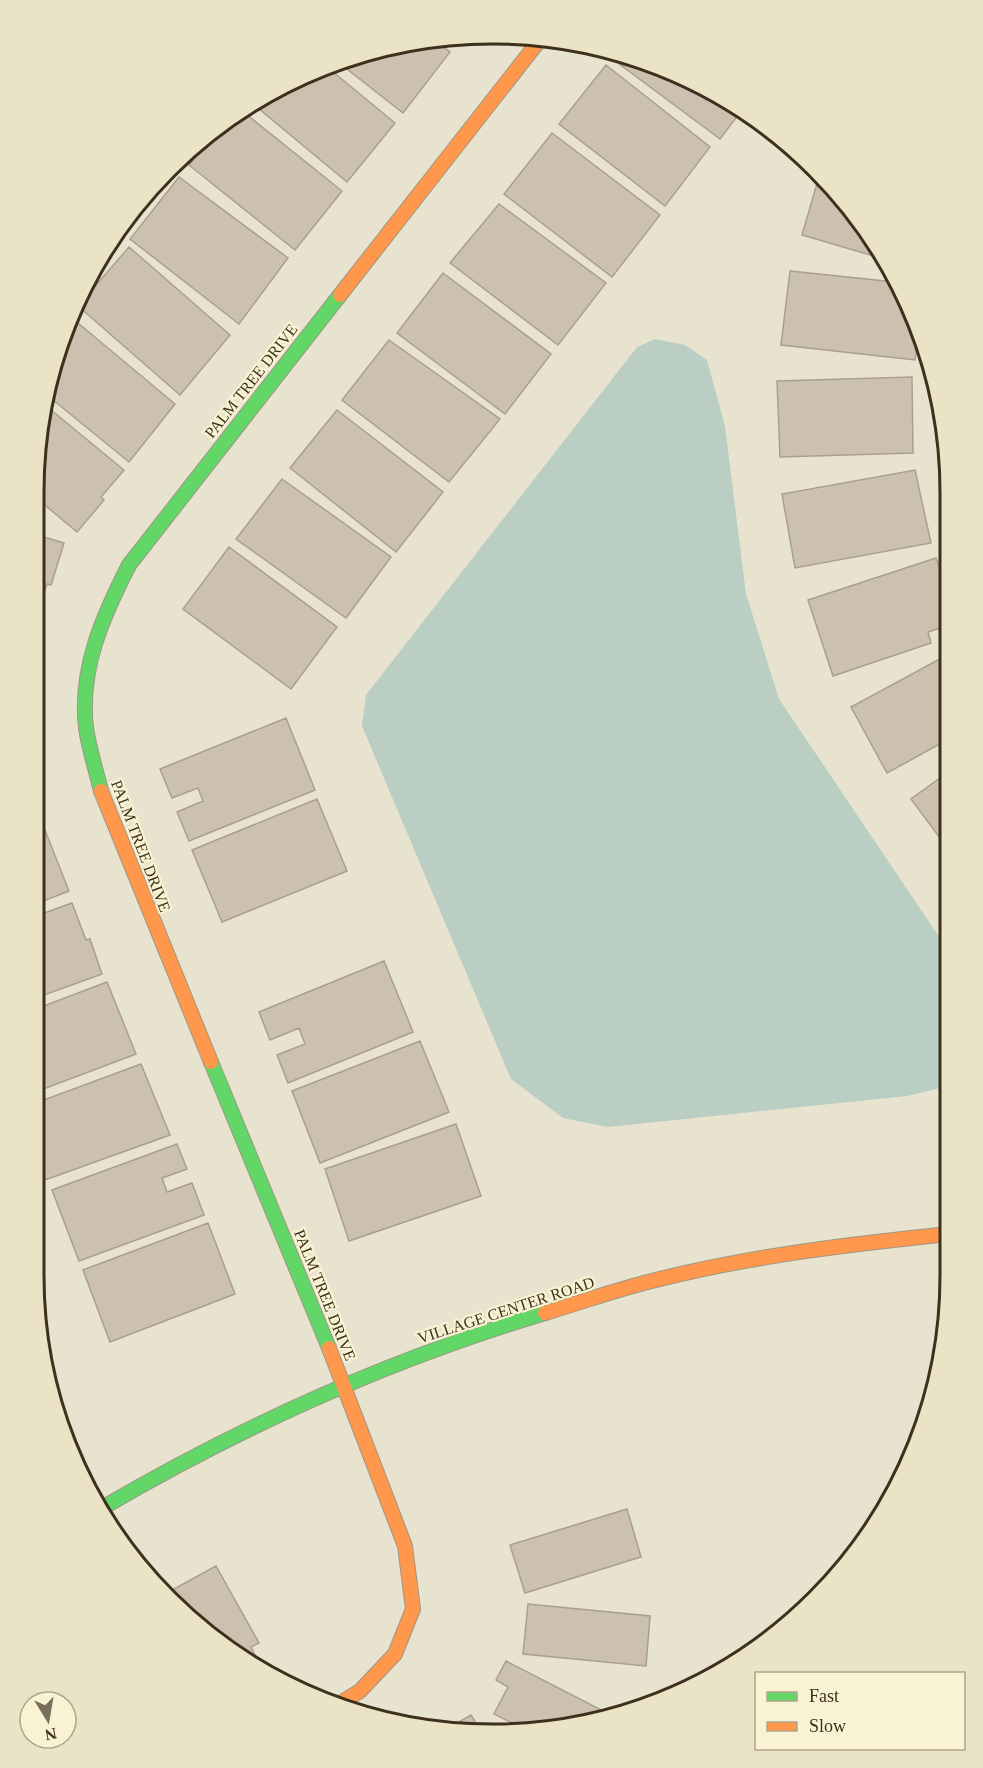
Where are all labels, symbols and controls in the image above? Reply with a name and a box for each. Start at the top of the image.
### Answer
street label: PALM TREE DRIVE [201,321,301,441]
street label: PALM TREE DRIVE [108,778,174,914]
street label: PALM TREE DRIVE [291,1227,359,1363]
street label: VILLAGE CENTER ROAD [415,1273,597,1347]
legend [755,1672,965,1750]
text: Fast [809,1686,839,1706]
north arrow [18,1690,78,1750]
text: Slow [809,1716,846,1736]
text: N [43,1725,58,1744]

